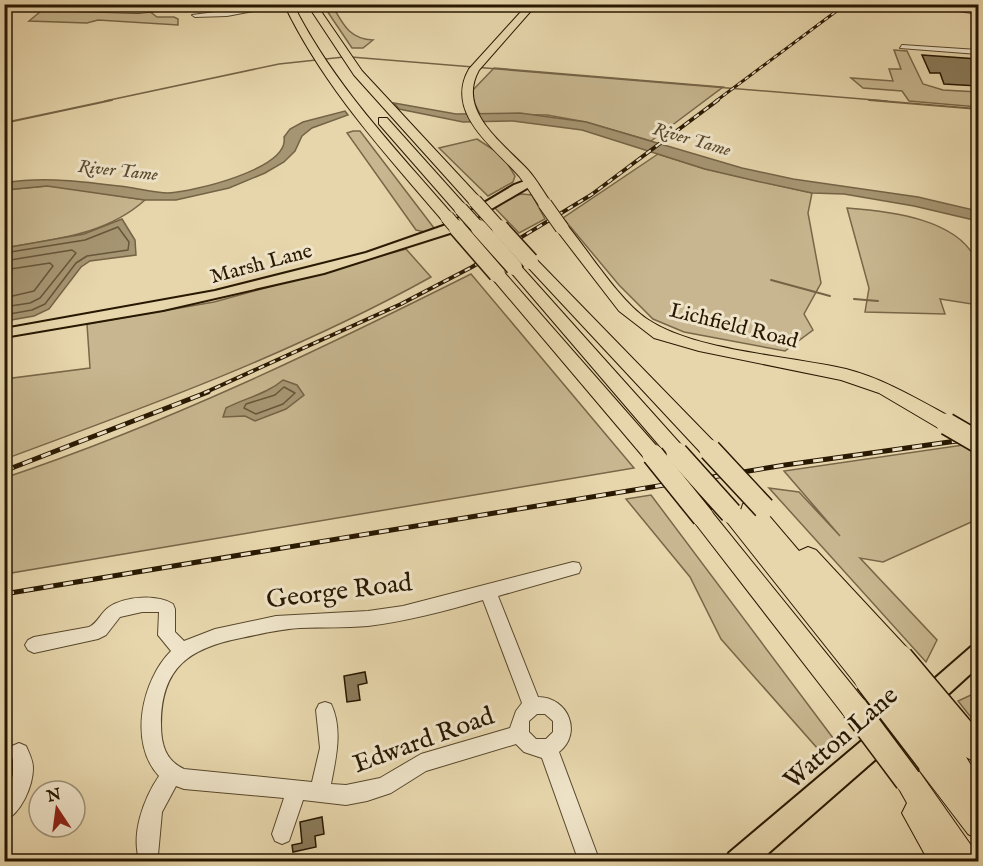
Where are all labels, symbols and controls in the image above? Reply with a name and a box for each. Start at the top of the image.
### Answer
water label: River Tame [650,118,733,163]
water label: River Tame [77,156,159,187]
street label: Marsh Lane [207,238,316,291]
street label: Lichfield Road [667,297,801,356]
street label: George Road [264,566,414,617]
street label: Watton Lane [777,679,905,797]
street label: Edward Road [348,700,499,781]
north arrow [27,779,87,839]
text: N [44,785,63,808]

